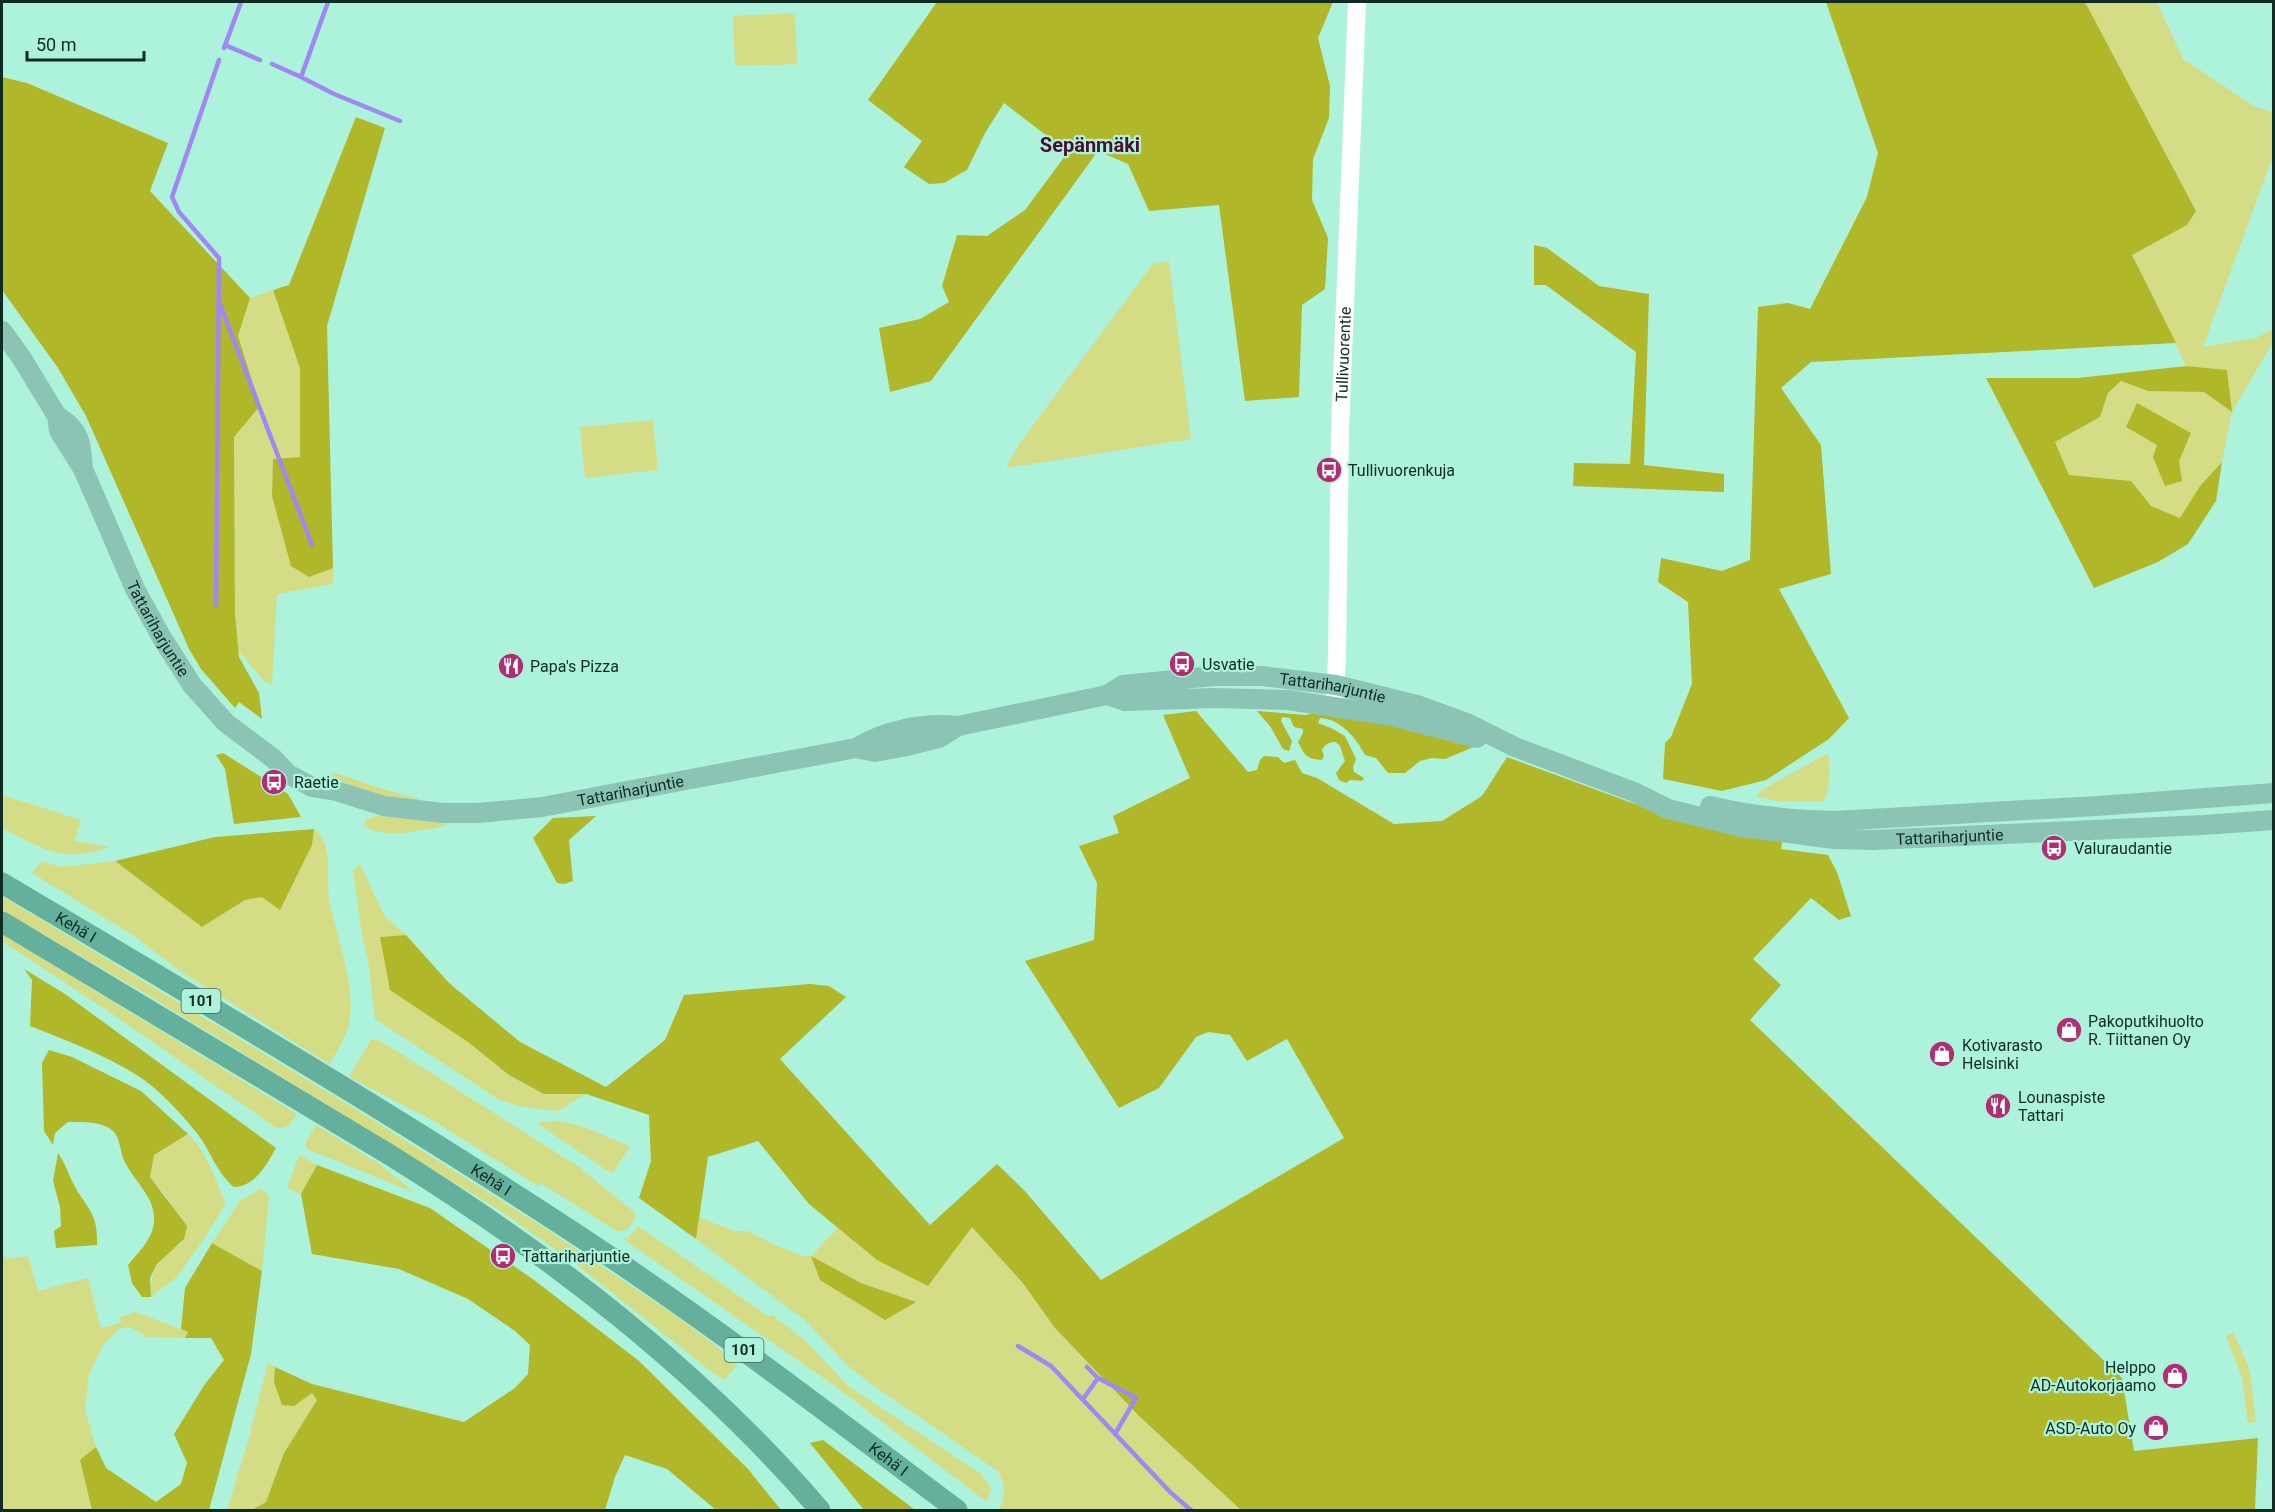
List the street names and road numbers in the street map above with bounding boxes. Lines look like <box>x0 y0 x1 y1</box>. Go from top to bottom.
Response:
street label: Tullivuorentie <box>1332 306 1354 402</box>
street label: Tattariharjuntie <box>123 578 194 680</box>
street label: Tattariharjuntie <box>1278 669 1388 706</box>
street label: Tattariharjuntie <box>576 771 685 810</box>
street label: Tattariharjuntie <box>1895 825 2004 848</box>
street label: Kehä I <box>52 907 100 946</box>
road number: 101 <box>182 989 220 1013</box>
street label: Kehä I <box>468 1159 515 1199</box>
road number: 101 <box>724 1338 764 1362</box>
street label: Kehä I <box>865 1438 912 1480</box>

